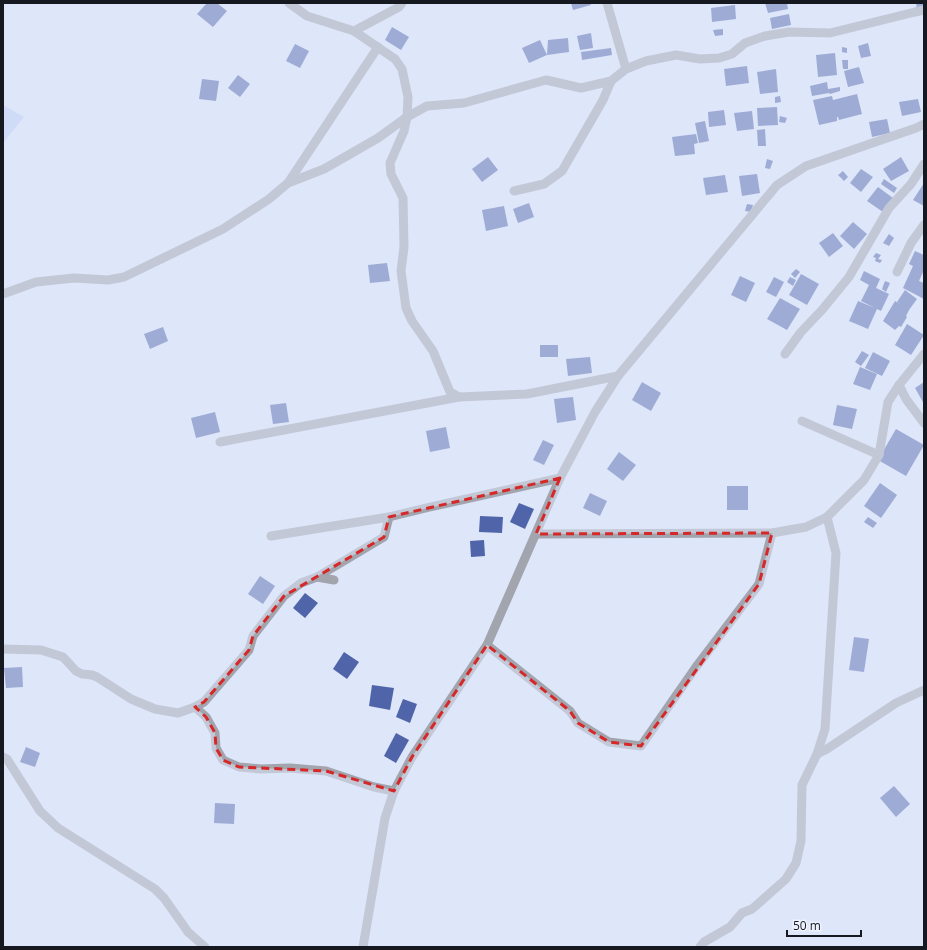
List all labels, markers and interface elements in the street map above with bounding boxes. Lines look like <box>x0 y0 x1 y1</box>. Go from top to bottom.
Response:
scale bar <box>787 912 861 938</box>
text: 50 m <box>793 917 821 934</box>

